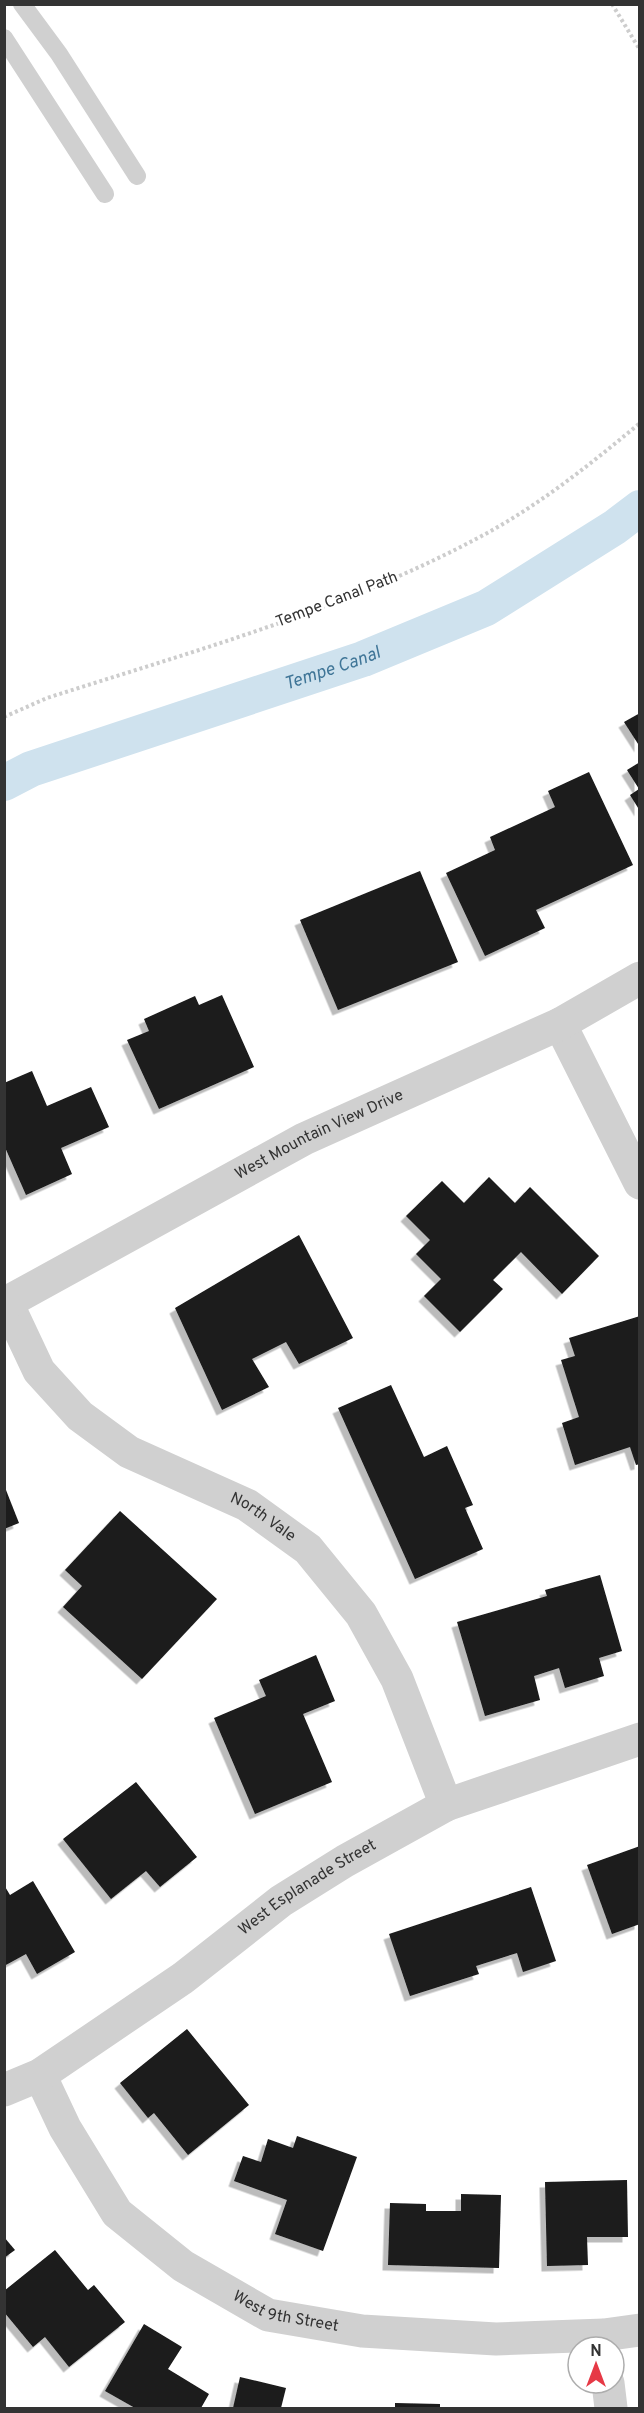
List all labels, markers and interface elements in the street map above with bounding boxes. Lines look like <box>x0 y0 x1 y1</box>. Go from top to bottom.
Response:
street label: Tempe Canal Path <box>273 568 401 632</box>
water label: Tempe Canal <box>281 641 385 696</box>
street label: West Mountain View Drive <box>232 1086 407 1185</box>
street label: North Vale <box>227 1489 299 1547</box>
street label: West Esplanade Street <box>235 1836 380 1940</box>
street label: West 9th Street <box>229 2287 340 2337</box>
north arrow <box>566 2335 626 2395</box>
text: N <box>590 2342 602 2362</box>

